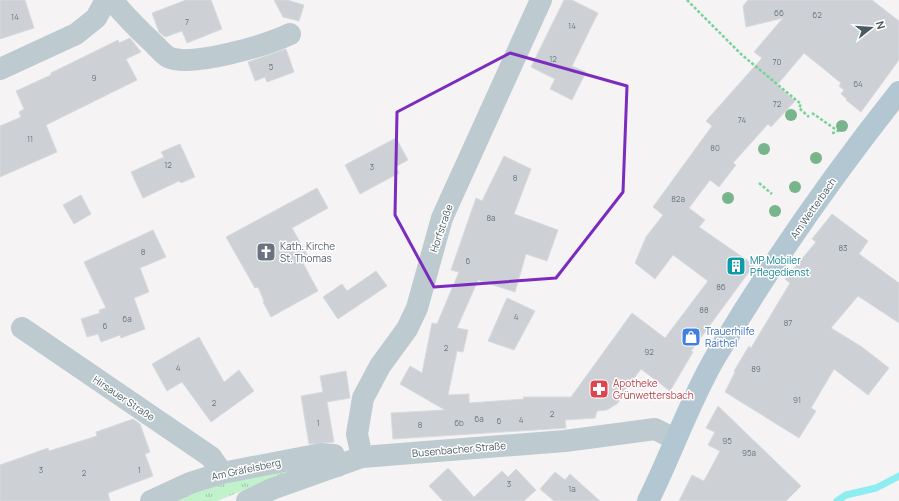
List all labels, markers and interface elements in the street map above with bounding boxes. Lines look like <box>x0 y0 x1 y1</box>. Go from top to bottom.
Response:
house number: 66 <box>774 7 784 18</box>
north arrow <box>851 8 891 48</box>
house number: 62 <box>812 9 822 20</box>
house number: 14 <box>11 11 19 22</box>
house number: 7 <box>185 16 189 27</box>
text: N <box>873 19 889 31</box>
house number: 14 <box>568 20 576 31</box>
house number: 12 <box>549 53 557 64</box>
house number: 70 <box>773 56 782 67</box>
house number: 5 <box>269 61 274 72</box>
house number: 9 <box>92 72 97 83</box>
house number: 64 <box>853 78 863 89</box>
house number: 72 <box>773 98 782 109</box>
house number: 74 <box>738 114 746 125</box>
house number: 11 <box>27 133 33 144</box>
house number: 80 <box>710 142 720 153</box>
house number: 12 <box>164 159 172 170</box>
house number: 3 <box>370 161 374 172</box>
house number: 8 <box>513 172 518 183</box>
street label: Am Wetterbach <box>787 175 839 241</box>
house number: 82a <box>671 193 685 204</box>
street label: Horfstraße <box>426 202 456 254</box>
house number: 8a <box>486 212 496 223</box>
place label: Kath. Kirche St. Thomas <box>280 239 335 265</box>
church icon: Kath. Kirche St. Thomas <box>255 241 277 263</box>
house number: 83 <box>838 242 848 253</box>
house number: 8 <box>141 246 146 257</box>
place label: MP Mobiler Pflegedienst <box>750 253 809 279</box>
house number: 6 <box>466 255 471 266</box>
building icon: MP Mobiler Pflegedienst <box>725 255 747 277</box>
house number: 86 <box>716 281 726 292</box>
house number: 88 <box>699 304 709 315</box>
house number: 4 <box>514 311 519 322</box>
house number: 6a <box>122 313 132 324</box>
house number: 87 <box>784 317 792 328</box>
house number: 6 <box>103 320 108 331</box>
place label: Trauerhilfe Raithel <box>705 324 755 350</box>
shop icon: Trauerhilfe Raithel <box>680 326 702 348</box>
house number: 2 <box>444 342 449 353</box>
house number: 92 <box>644 346 654 357</box>
house number: 4 <box>176 362 181 373</box>
house number: 89 <box>751 363 761 374</box>
street label: Hirsauer Straße <box>90 372 158 424</box>
place label: Apotheke Grünwettersbach <box>613 376 694 402</box>
pharmacy icon: Apotheke Grünwettersbach <box>588 378 610 400</box>
house number: 91 <box>793 394 801 405</box>
house number: 2 <box>212 397 217 408</box>
house number: 2 <box>550 408 555 419</box>
house number: 6a <box>474 413 484 424</box>
house number: 4 <box>519 414 524 425</box>
house number: 6 <box>497 415 502 426</box>
house number: 1 <box>316 417 320 428</box>
house number: 6b <box>454 417 464 428</box>
house number: 8 <box>418 419 423 430</box>
house number: 95 <box>722 435 732 446</box>
street label: Busenbacher Straße <box>411 438 507 460</box>
house number: 95a <box>742 447 756 458</box>
street label: Am Gräfelsberg <box>210 455 282 483</box>
house number: 3 <box>39 464 43 475</box>
house number: 1 <box>137 464 141 475</box>
house number: 2 <box>82 467 87 478</box>
house number: 3 <box>507 478 511 489</box>
house number: 1a <box>568 483 576 494</box>

